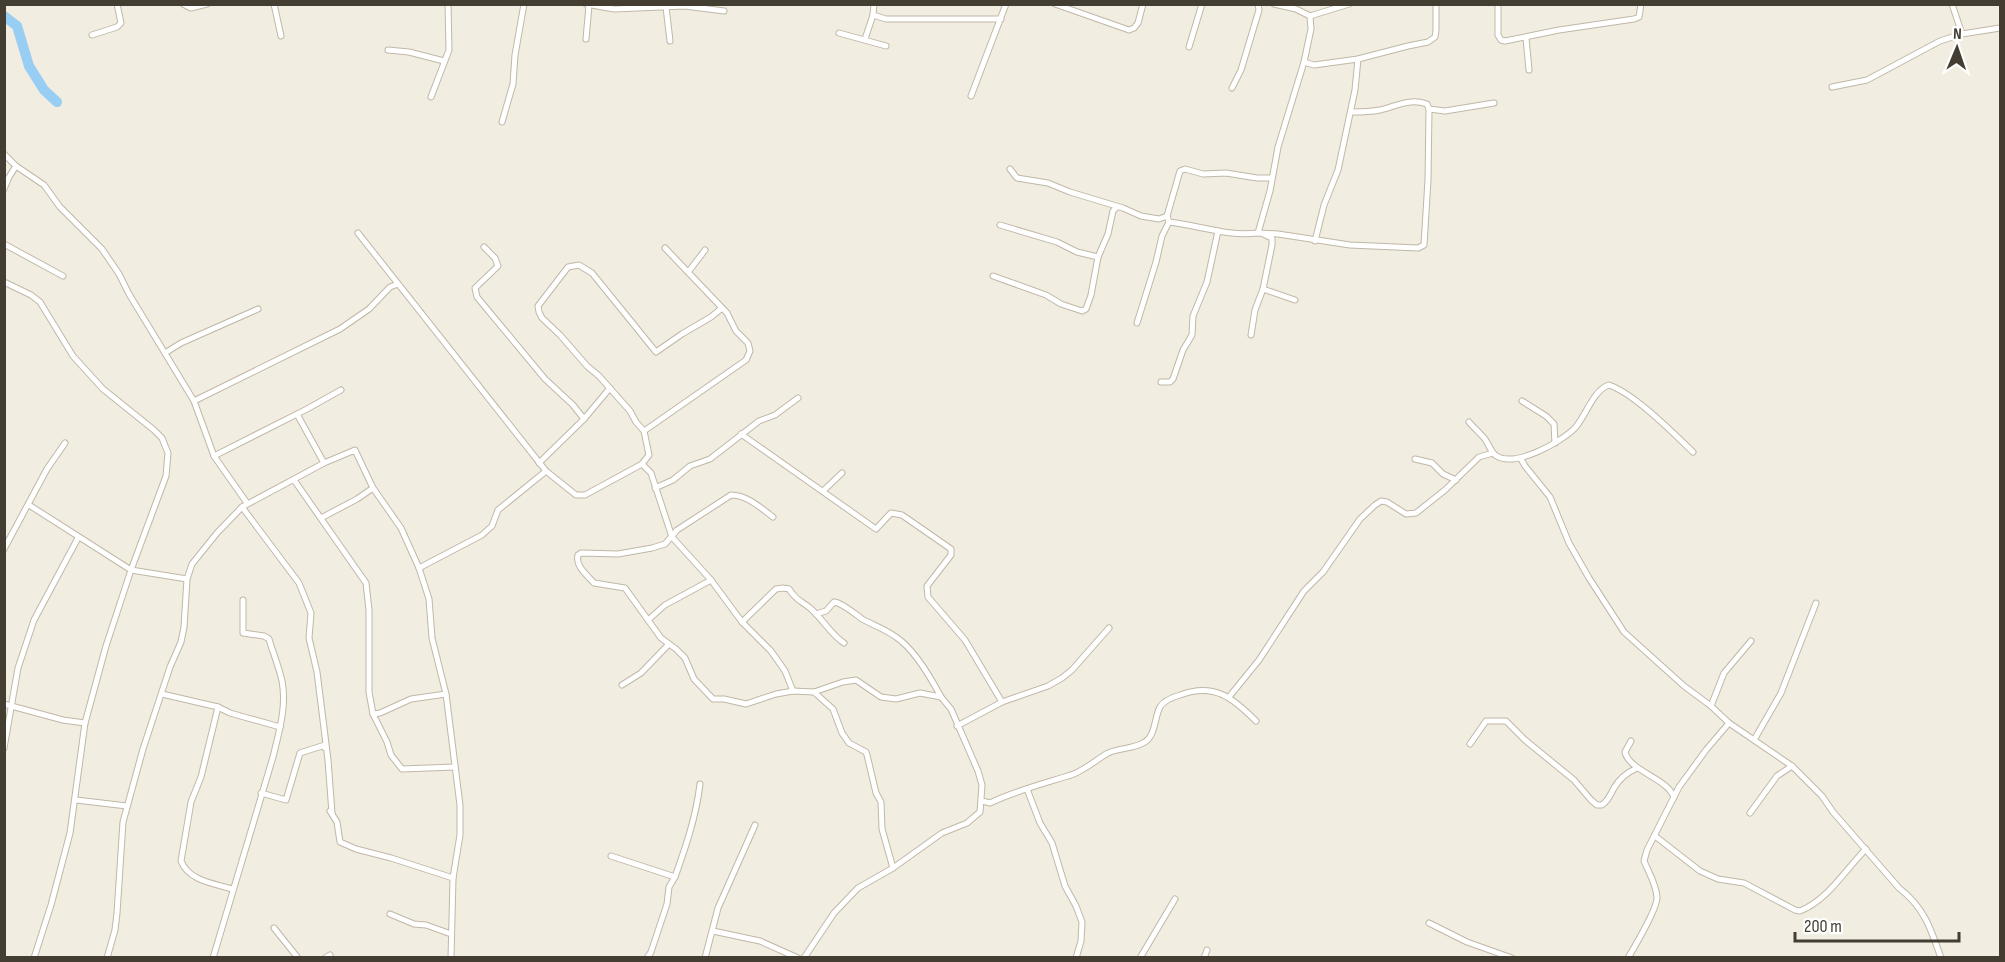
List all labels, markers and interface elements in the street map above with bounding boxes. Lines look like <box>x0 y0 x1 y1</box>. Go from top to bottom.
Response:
north arrow <box>1927 18 1987 78</box>
text: N <box>1953 25 1962 44</box>
scale bar <box>1795 905 1958 943</box>
text: 200 m <box>1804 916 1842 937</box>

